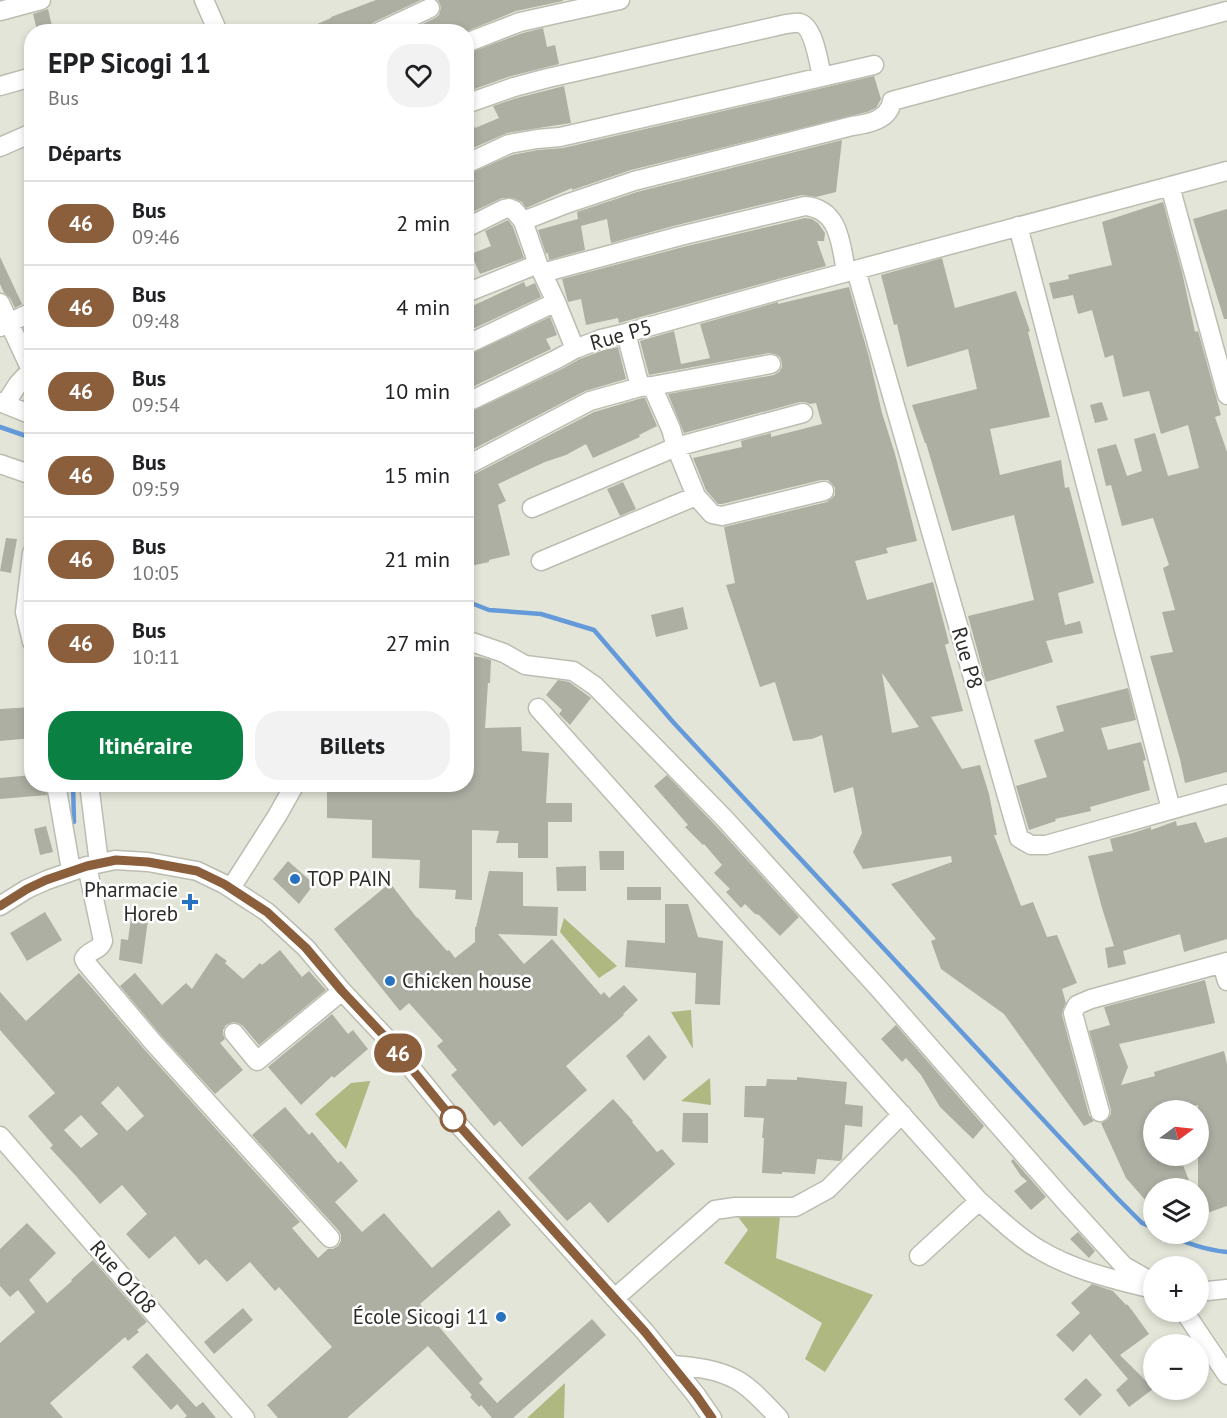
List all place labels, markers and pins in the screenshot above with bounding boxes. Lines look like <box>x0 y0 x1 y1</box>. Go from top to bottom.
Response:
place label: TOP PAIN <box>307 865 391 892</box>
marker: TOP PAIN <box>288 872 302 886</box>
place label: Pharmacie Horeb <box>84 876 178 927</box>
marker: Pharmacie Horeb <box>183 895 197 909</box>
place label: Chicken house <box>402 967 532 994</box>
marker: Chicken house <box>383 974 397 988</box>
unlabelled marker <box>440 1106 466 1132</box>
place label: École Sicogi 11 <box>353 1303 489 1330</box>
marker: École Sicogi 11 <box>494 1310 508 1324</box>

